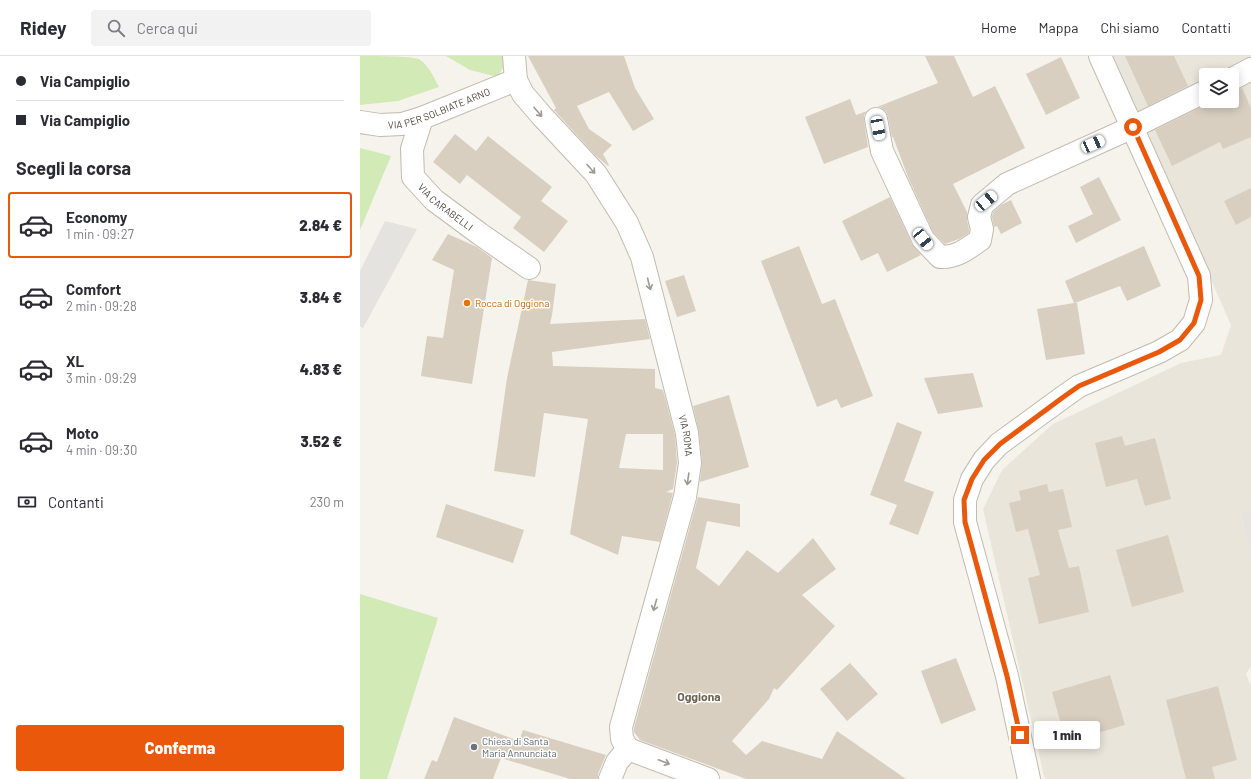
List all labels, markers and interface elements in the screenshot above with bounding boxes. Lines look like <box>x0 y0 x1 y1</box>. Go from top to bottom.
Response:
search box <box>91 10 371 46</box>
text: Ridey <box>20 16 67 39</box>
icon: search <box>105 17 127 39</box>
text: Cerca qui <box>137 19 198 37</box>
text: Home <box>981 19 1017 36</box>
text: Mappa <box>1039 19 1078 36</box>
text: Chi siamo <box>1100 19 1159 36</box>
text: Contatti <box>1181 19 1231 36</box>
map controls <box>1199 68 1239 108</box>
button: layers <box>1199 68 1239 108</box>
text: Via Campiglio <box>40 72 130 90</box>
street label: VIA PER SOLBIATE ARNO <box>388 85 492 131</box>
one-way arrow <box>534 107 543 117</box>
text: Via Campiglio <box>40 111 130 129</box>
car <box>870 115 886 141</box>
route start <box>1124 118 1142 136</box>
car <box>1080 134 1106 154</box>
text: Scegli la corsa <box>16 157 131 179</box>
one-way arrow <box>586 164 596 174</box>
street label: VIA CARABELLI <box>416 181 475 233</box>
car <box>973 189 999 213</box>
icon: car <box>18 207 54 243</box>
text: Economy <box>66 208 127 226</box>
text: 2.84 € <box>299 216 342 234</box>
text: 1 min · 09:27 <box>66 226 134 242</box>
car <box>911 226 935 252</box>
one-way arrow <box>646 277 653 290</box>
icon: car <box>18 279 54 315</box>
text: Comfort <box>66 280 121 298</box>
text: 3.84 € <box>300 288 342 306</box>
place label: Rocca di Oggiona <box>475 297 549 309</box>
text: 2 min · 09:28 <box>66 298 137 314</box>
marker: Rocca di Oggiona <box>462 298 472 308</box>
icon: car <box>18 351 54 387</box>
text: XL <box>66 352 84 370</box>
text: 4.83 € <box>300 360 342 378</box>
text: 3 min · 09:29 <box>66 370 137 386</box>
street label: VIA ROMA <box>676 413 695 457</box>
icon: car <box>18 423 54 459</box>
text: Moto <box>66 424 99 442</box>
text: 3.52 € <box>301 432 342 450</box>
text: 4 min · 09:30 <box>66 442 137 458</box>
one-way arrow <box>684 472 692 485</box>
icon: cash <box>16 491 38 513</box>
text: Contanti <box>48 493 104 511</box>
text: 230 m <box>310 494 344 510</box>
one-way arrow <box>651 598 658 611</box>
district label: Oggiona <box>677 689 721 703</box>
callout: 1 min <box>1034 721 1100 749</box>
button: Conferma <box>16 725 344 771</box>
route end <box>1011 726 1029 744</box>
text: 1 min <box>1053 727 1081 743</box>
place label: Chiesa di Santa Maria Annunciata <box>482 735 557 759</box>
marker: Chiesa di Santa Maria Annunciata <box>469 742 479 752</box>
one-way arrow <box>658 759 670 767</box>

